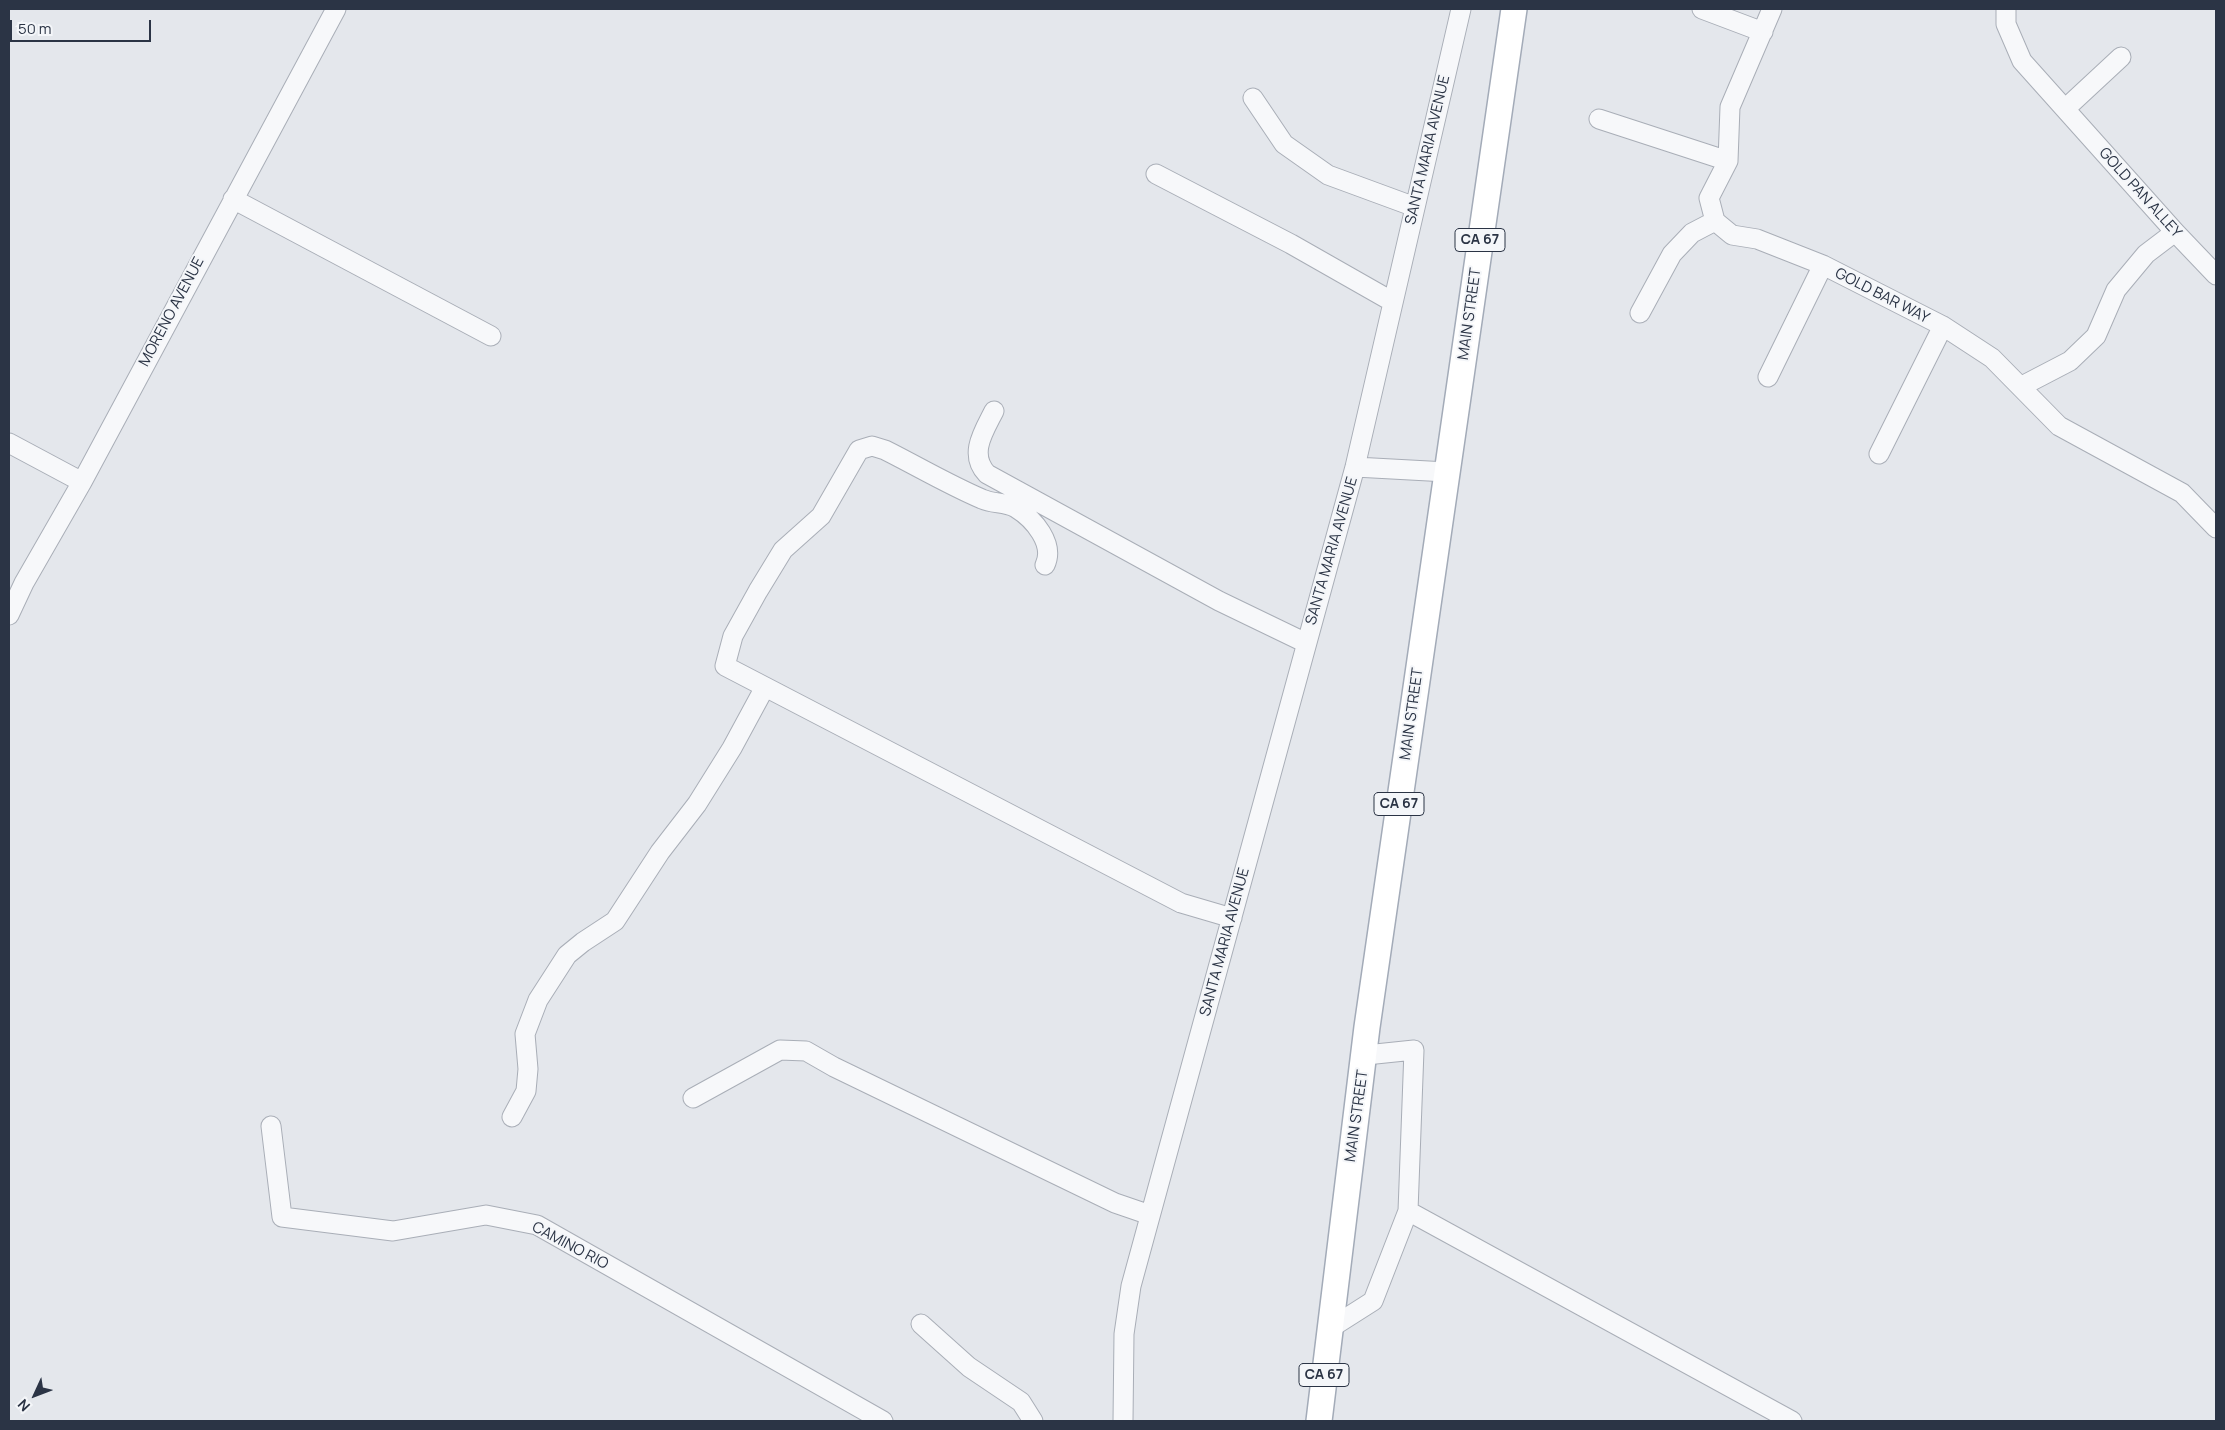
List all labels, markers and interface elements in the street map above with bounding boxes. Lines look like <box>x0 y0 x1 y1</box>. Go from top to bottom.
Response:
scale bar <box>12 10 154 42</box>
text: 50 m <box>18 18 52 39</box>
street label: SANTA MARIA AVENUE <box>1402 73 1454 227</box>
street label: GOLD PAN ALLEY <box>2095 144 2185 242</box>
road number: CA 67 <box>1455 228 1505 252</box>
street label: MORENO AVENUE <box>136 254 208 370</box>
street label: GOLD BAR WAY <box>1832 265 1932 327</box>
street label: MAIN STREET <box>1455 267 1485 361</box>
street label: SANTA MARIA AVENUE <box>1302 475 1362 627</box>
street label: MAIN STREET <box>1397 667 1427 761</box>
road number: CA 67 <box>1374 792 1424 816</box>
street label: SANTA MARIA AVENUE <box>1196 866 1254 1018</box>
street label: MAIN STREET <box>1342 1069 1372 1163</box>
street label: CAMINO RIO <box>529 1218 611 1274</box>
road number: CA 67 <box>1299 1364 1349 1386</box>
north arrow <box>10 1370 60 1420</box>
text: N <box>13 1395 34 1416</box>

